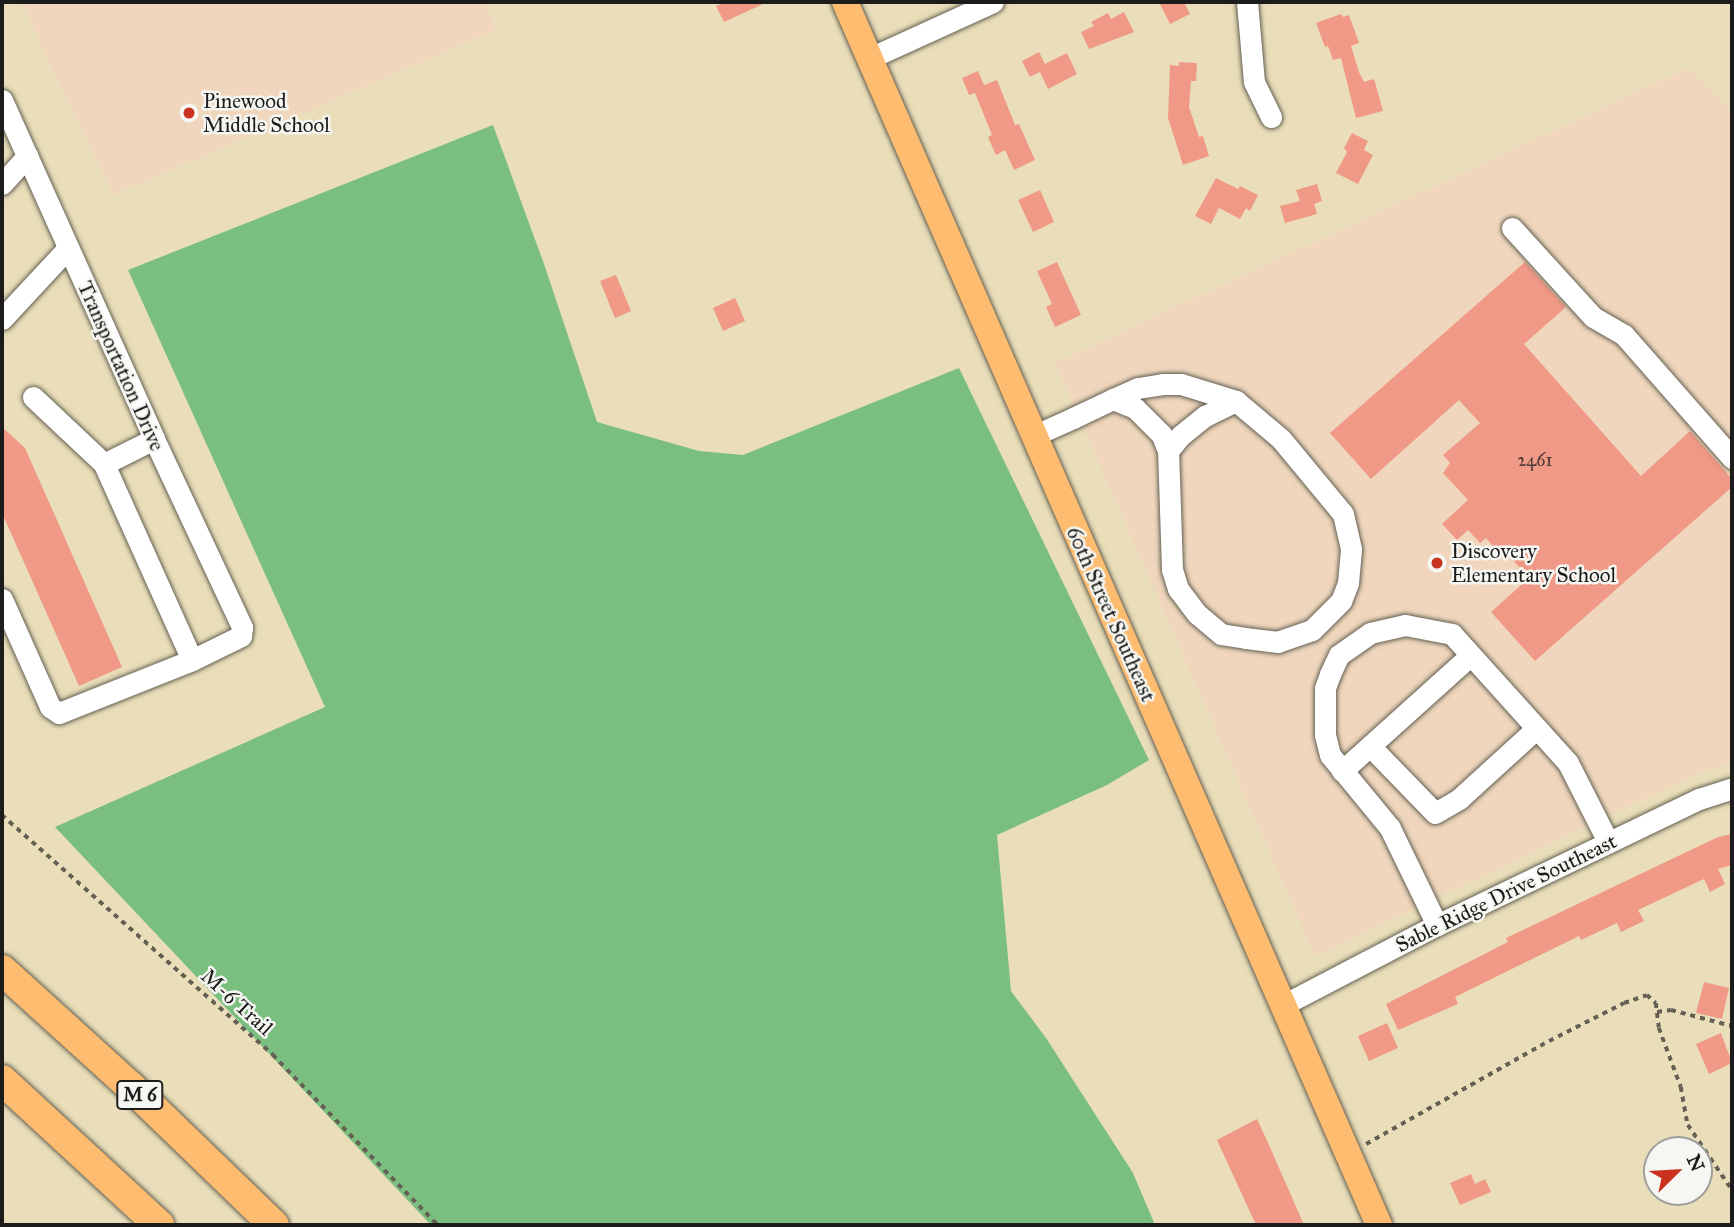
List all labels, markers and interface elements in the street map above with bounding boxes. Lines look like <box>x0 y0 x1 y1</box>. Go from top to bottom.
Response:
place label: Pinewood Middle School <box>203 88 330 138</box>
marker: Pinewood Middle School <box>181 105 197 121</box>
street label: Transportation Drive <box>72 277 170 455</box>
house number: 2461 <box>1517 449 1553 471</box>
street label: 60th Street Southeast <box>1061 523 1161 705</box>
place label: Discovery Elementary School <box>1451 538 1616 588</box>
marker: Discovery Elementary School <box>1429 555 1445 571</box>
street label: Sable Ridge Drive Southeast <box>1391 828 1621 958</box>
street label: M-6 Trail <box>196 963 278 1041</box>
road number: M 6 <box>116 1079 164 1110</box>
north arrow <box>1643 1136 1713 1206</box>
text: N <box>1682 1151 1710 1175</box>

